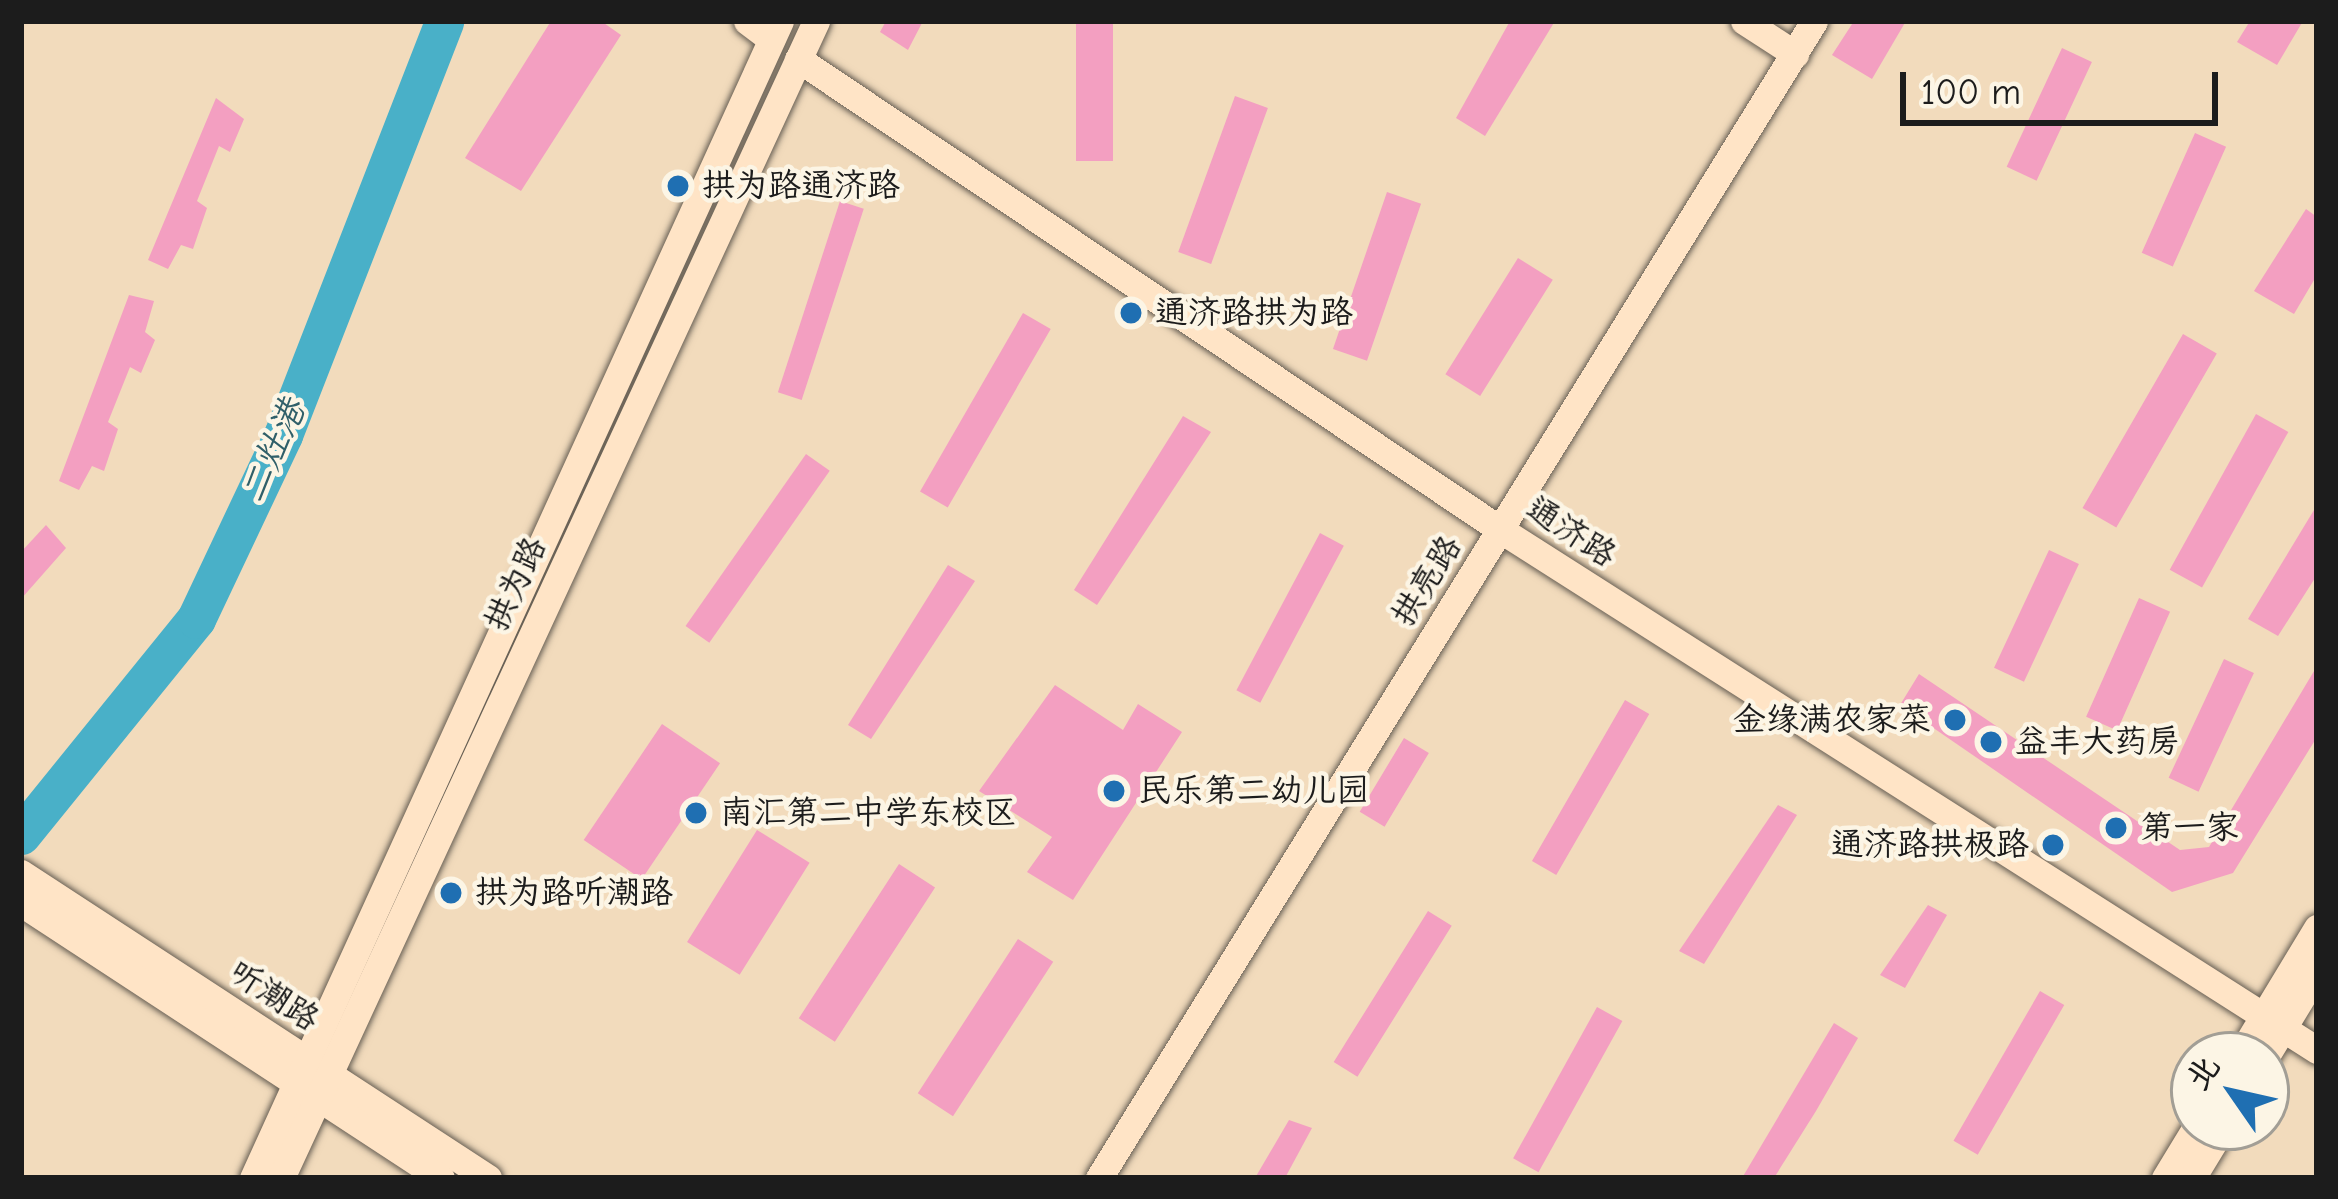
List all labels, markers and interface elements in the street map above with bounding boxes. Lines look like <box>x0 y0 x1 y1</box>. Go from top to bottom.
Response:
scale bar <box>1906 48 2224 122</box>
text: 100 m <box>1921 72 2021 113</box>
place label: 拱为路通济路 <box>702 166 900 206</box>
marker: 拱为路通济路 <box>665 173 691 199</box>
place label: 通济路拱为路 <box>1155 293 1353 333</box>
marker: 通济路拱为路 <box>1118 300 1144 326</box>
water label: 二灶港 <box>231 393 315 509</box>
street label: 通济路 <box>1519 488 1623 576</box>
street label: 拱亮路 <box>1384 529 1470 633</box>
street label: 拱为路 <box>477 531 555 637</box>
place label: 金缘满农家菜 <box>1733 700 1931 740</box>
marker: 金缘满农家菜 <box>1942 707 1968 733</box>
place label: 益丰大药房 <box>2015 722 2180 762</box>
marker: 益丰大药房 <box>1978 729 2004 755</box>
place label: 民乐第二幼儿园 <box>1138 771 1369 811</box>
marker: 民乐第二幼儿园 <box>1101 778 1127 804</box>
place label: 南汇第二中学东校区 <box>720 793 1017 833</box>
marker: 南汇第二中学东校区 <box>683 800 709 826</box>
place label: 第一家 <box>2140 808 2239 848</box>
marker: 第一家 <box>2103 815 2129 841</box>
place label: 通济路拱极路 <box>1831 825 2029 865</box>
marker: 通济路拱极路 <box>2040 832 2066 858</box>
place label: 拱为路听潮路 <box>475 873 673 913</box>
marker: 拱为路听潮路 <box>438 880 464 906</box>
street label: 听潮路 <box>222 952 326 1040</box>
north arrow <box>2170 1031 2290 1151</box>
text: 北 <box>2178 1048 2228 1097</box>

